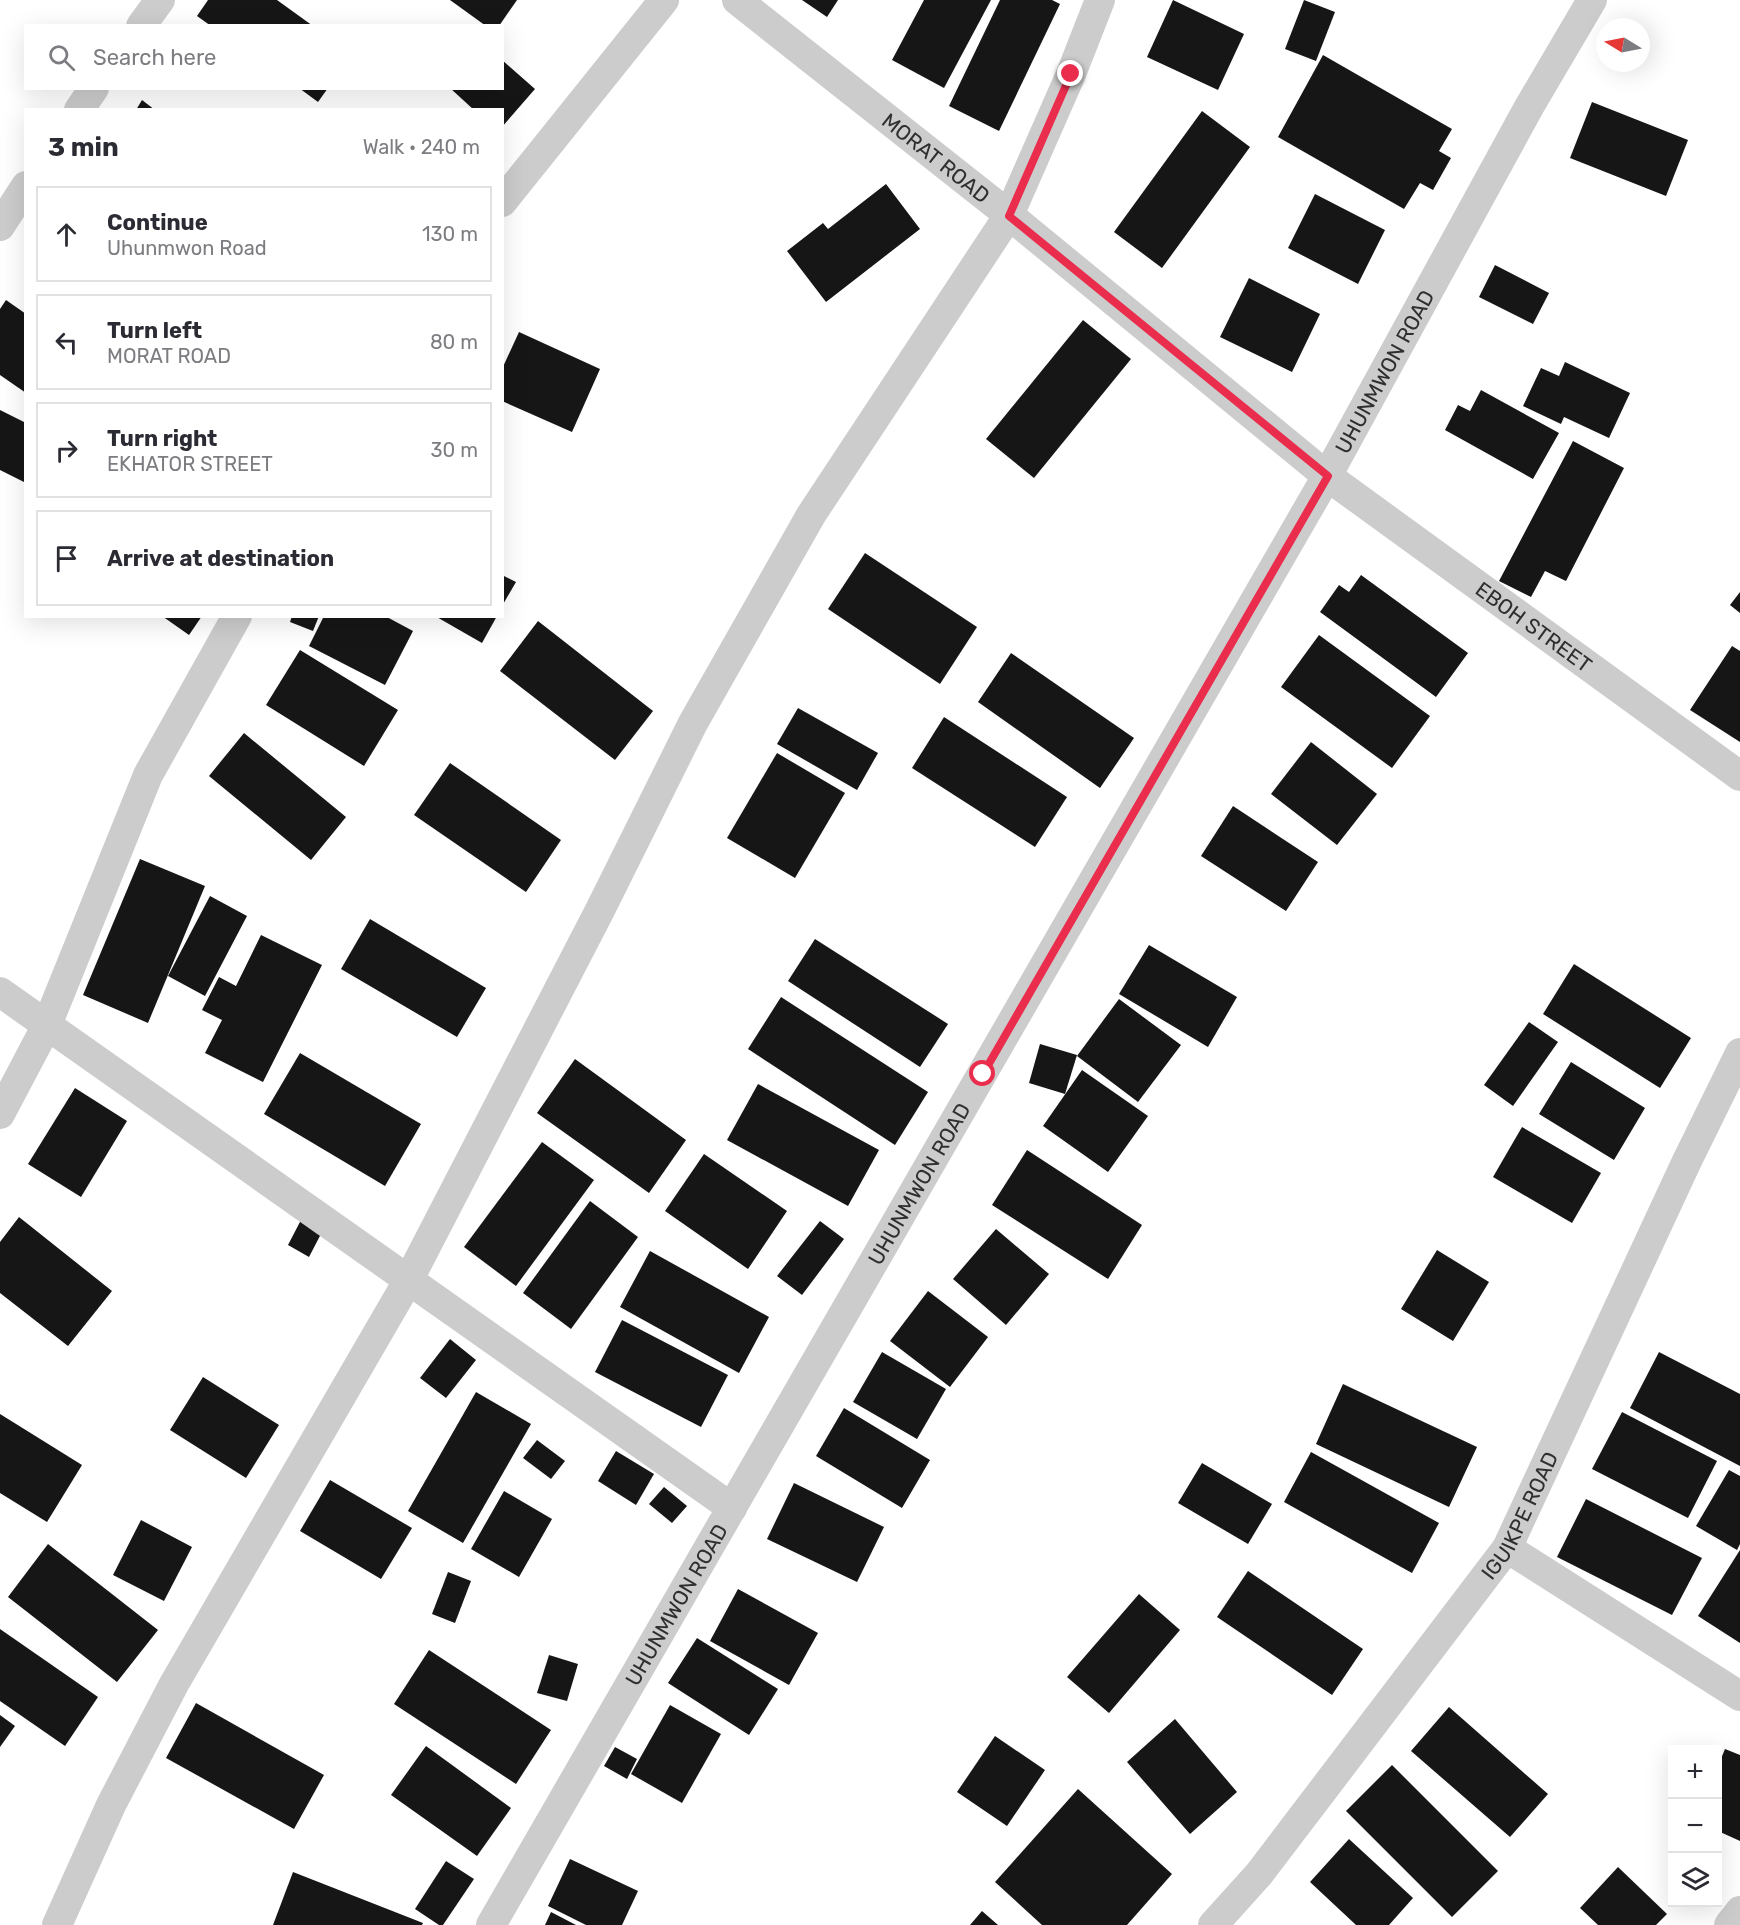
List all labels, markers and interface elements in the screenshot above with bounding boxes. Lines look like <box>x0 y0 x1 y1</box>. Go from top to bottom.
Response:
north arrow <box>1596 18 1650 72</box>
search box <box>24 24 504 90</box>
icon: search <box>45 41 78 74</box>
text: Search here <box>93 44 216 71</box>
route end <box>1057 60 1083 86</box>
street label: MORAT ROAD <box>877 107 995 208</box>
text: 3 min <box>48 132 119 163</box>
text: Walk · 240 m <box>363 135 480 159</box>
text: Continue <box>107 209 208 236</box>
icon: ahead <box>50 218 83 251</box>
text: 130 m <box>422 222 478 246</box>
text: Uhunmwon Road <box>107 236 267 260</box>
street label: UHUNMWON ROAD <box>1329 285 1439 458</box>
text: Turn left <box>107 317 202 344</box>
icon: left <box>50 326 83 359</box>
text: 80 m <box>430 330 478 354</box>
text: MORAT ROAD <box>107 344 231 368</box>
text: Turn right <box>107 425 217 452</box>
icon: right <box>50 434 83 467</box>
text: 30 m <box>431 438 478 462</box>
text: EKHATOR STREET <box>107 452 273 476</box>
icon: arrive <box>50 542 83 575</box>
text: Arrive at destination <box>107 545 334 572</box>
street label: EBOH STREET <box>1471 576 1597 677</box>
route start <box>969 1060 995 1086</box>
street label: UHUNMWON ROAD <box>862 1098 975 1269</box>
street label: IGUIKPE ROAD <box>1475 1447 1563 1584</box>
street label: UHUNMWON ROAD <box>619 1519 732 1690</box>
map controls <box>1668 1745 1722 1907</box>
button: + <box>1668 1745 1722 1799</box>
button: − <box>1668 1799 1722 1853</box>
button: layers <box>1668 1853 1722 1907</box>

